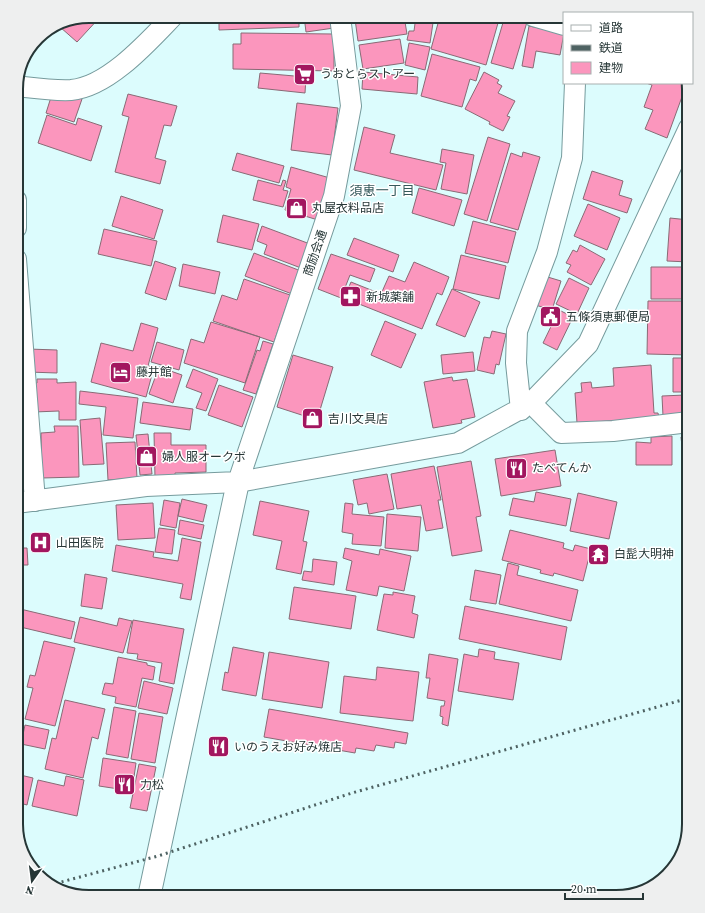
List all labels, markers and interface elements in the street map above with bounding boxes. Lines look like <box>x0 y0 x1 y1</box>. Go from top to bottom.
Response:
legend <box>563 12 693 84</box>
text: 道路 <box>599 20 623 36</box>
text: 鉄道 <box>599 40 623 56</box>
text: 建物 <box>599 60 623 76</box>
supermarket icon: うおとらストアー <box>292 61 318 87</box>
place label: うおとらストアー <box>320 66 415 82</box>
district label: 須恵一丁目 <box>349 182 415 199</box>
shop icon: 丸屋衣料品店 <box>284 195 310 221</box>
place label: 丸屋衣料品店 <box>312 200 384 216</box>
street label: 商励会通 <box>300 228 330 278</box>
pharmacy icon: 新城薬舗 <box>338 284 364 310</box>
place label: 新城薬舗 <box>366 289 414 305</box>
public building icon: 五條須恵郵便局 <box>538 304 564 330</box>
place label: 五條須恵郵便局 <box>566 309 650 325</box>
hotel icon: 藤井館 <box>107 359 133 385</box>
place label: 藤井館 <box>136 364 172 380</box>
shop icon: 吉川文具店 <box>300 406 326 432</box>
place label: 吉川文具店 <box>328 411 388 427</box>
shop icon: 婦人服オークボ <box>134 444 160 470</box>
place label: 婦人服オークボ <box>162 449 246 465</box>
restaurant icon: たべてんか <box>504 455 530 481</box>
place label: たべてんか <box>532 460 592 476</box>
hospital icon: 山田医院 <box>28 530 54 556</box>
place label: 山田医院 <box>56 535 104 551</box>
temple icon: 白髭大明神 <box>586 541 612 567</box>
place label: 白髭大明神 <box>614 546 674 562</box>
restaurant icon: いのうえお好み焼店 <box>206 734 232 760</box>
place label: いのうえお好み焼店 <box>234 739 342 755</box>
restaurant icon: 力松 <box>111 772 137 798</box>
place label: 力松 <box>140 777 164 793</box>
north arrow <box>12 861 52 901</box>
scale bar <box>565 875 643 901</box>
text: 20 m <box>571 881 597 897</box>
text: N <box>24 882 35 898</box>

